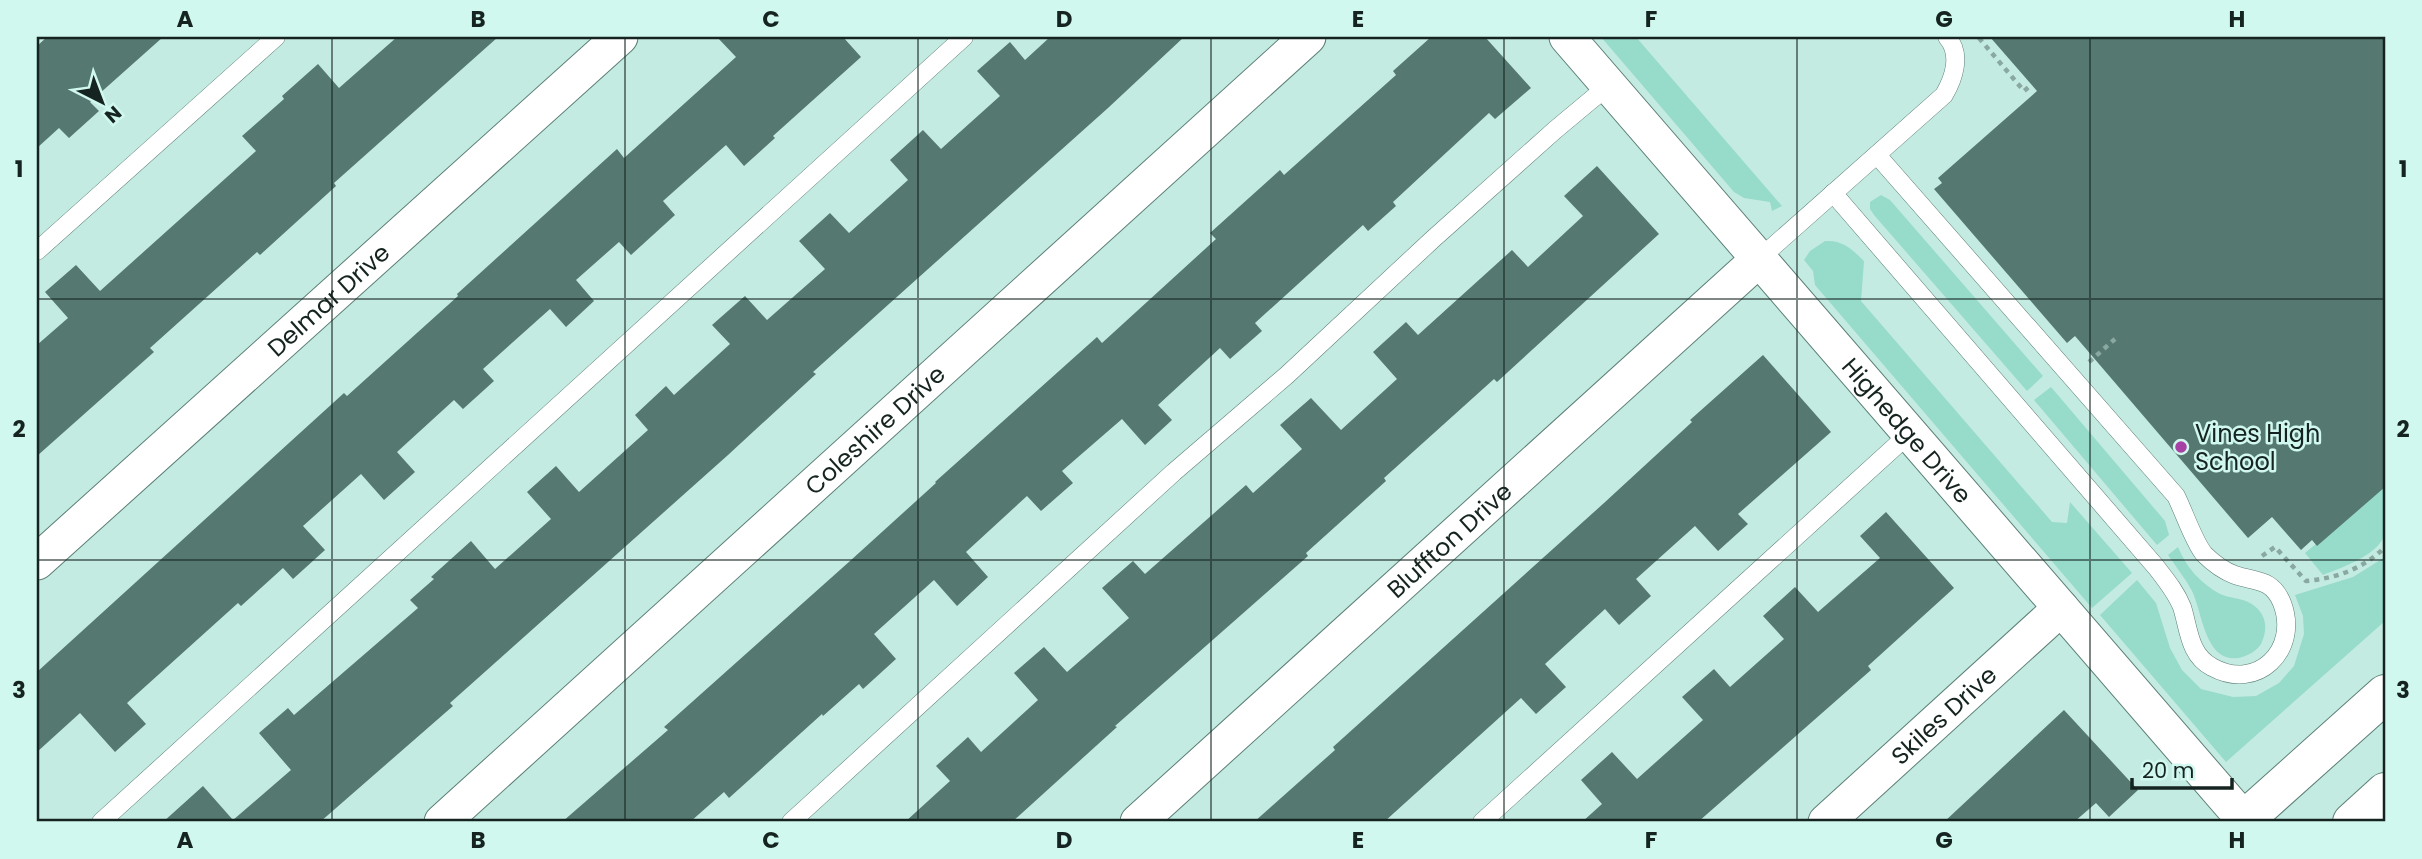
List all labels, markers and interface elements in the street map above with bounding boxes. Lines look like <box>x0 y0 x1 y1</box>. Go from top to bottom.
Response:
text: A <box>177 3 194 35</box>
text: B <box>470 3 486 35</box>
text: C <box>762 3 780 35</box>
text: D <box>1056 3 1072 35</box>
text: E <box>1352 3 1364 35</box>
text: F <box>1645 3 1657 35</box>
text: G <box>1935 3 1953 35</box>
text: H <box>2229 3 2245 35</box>
north arrow <box>66 66 136 136</box>
text: N <box>99 99 127 129</box>
text: 1 <box>15 153 23 185</box>
text: 1 <box>2399 153 2407 185</box>
street label: Delmar Drive <box>260 236 397 364</box>
street label: Highedge Drive <box>1835 350 1980 510</box>
street label: Coleshire Drive <box>797 357 952 502</box>
text: 2 <box>12 413 26 445</box>
text: 2 <box>2396 413 2410 445</box>
place label: Vines High School <box>2195 417 2320 478</box>
marker: Vines High School <box>2173 439 2189 455</box>
street label: Bluffton Drive <box>1380 475 1519 605</box>
street label: Skiles Drive <box>1884 658 2004 772</box>
text: 3 <box>12 674 26 706</box>
text: 3 <box>2396 674 2410 706</box>
scale bar <box>2132 747 2231 791</box>
text: 20 m <box>2142 756 2195 785</box>
text: A <box>177 824 194 856</box>
text: B <box>470 824 486 856</box>
text: C <box>762 824 780 856</box>
text: D <box>1056 824 1072 856</box>
text: E <box>1352 824 1364 856</box>
text: F <box>1645 824 1657 856</box>
text: G <box>1935 824 1953 856</box>
text: H <box>2229 824 2245 856</box>

